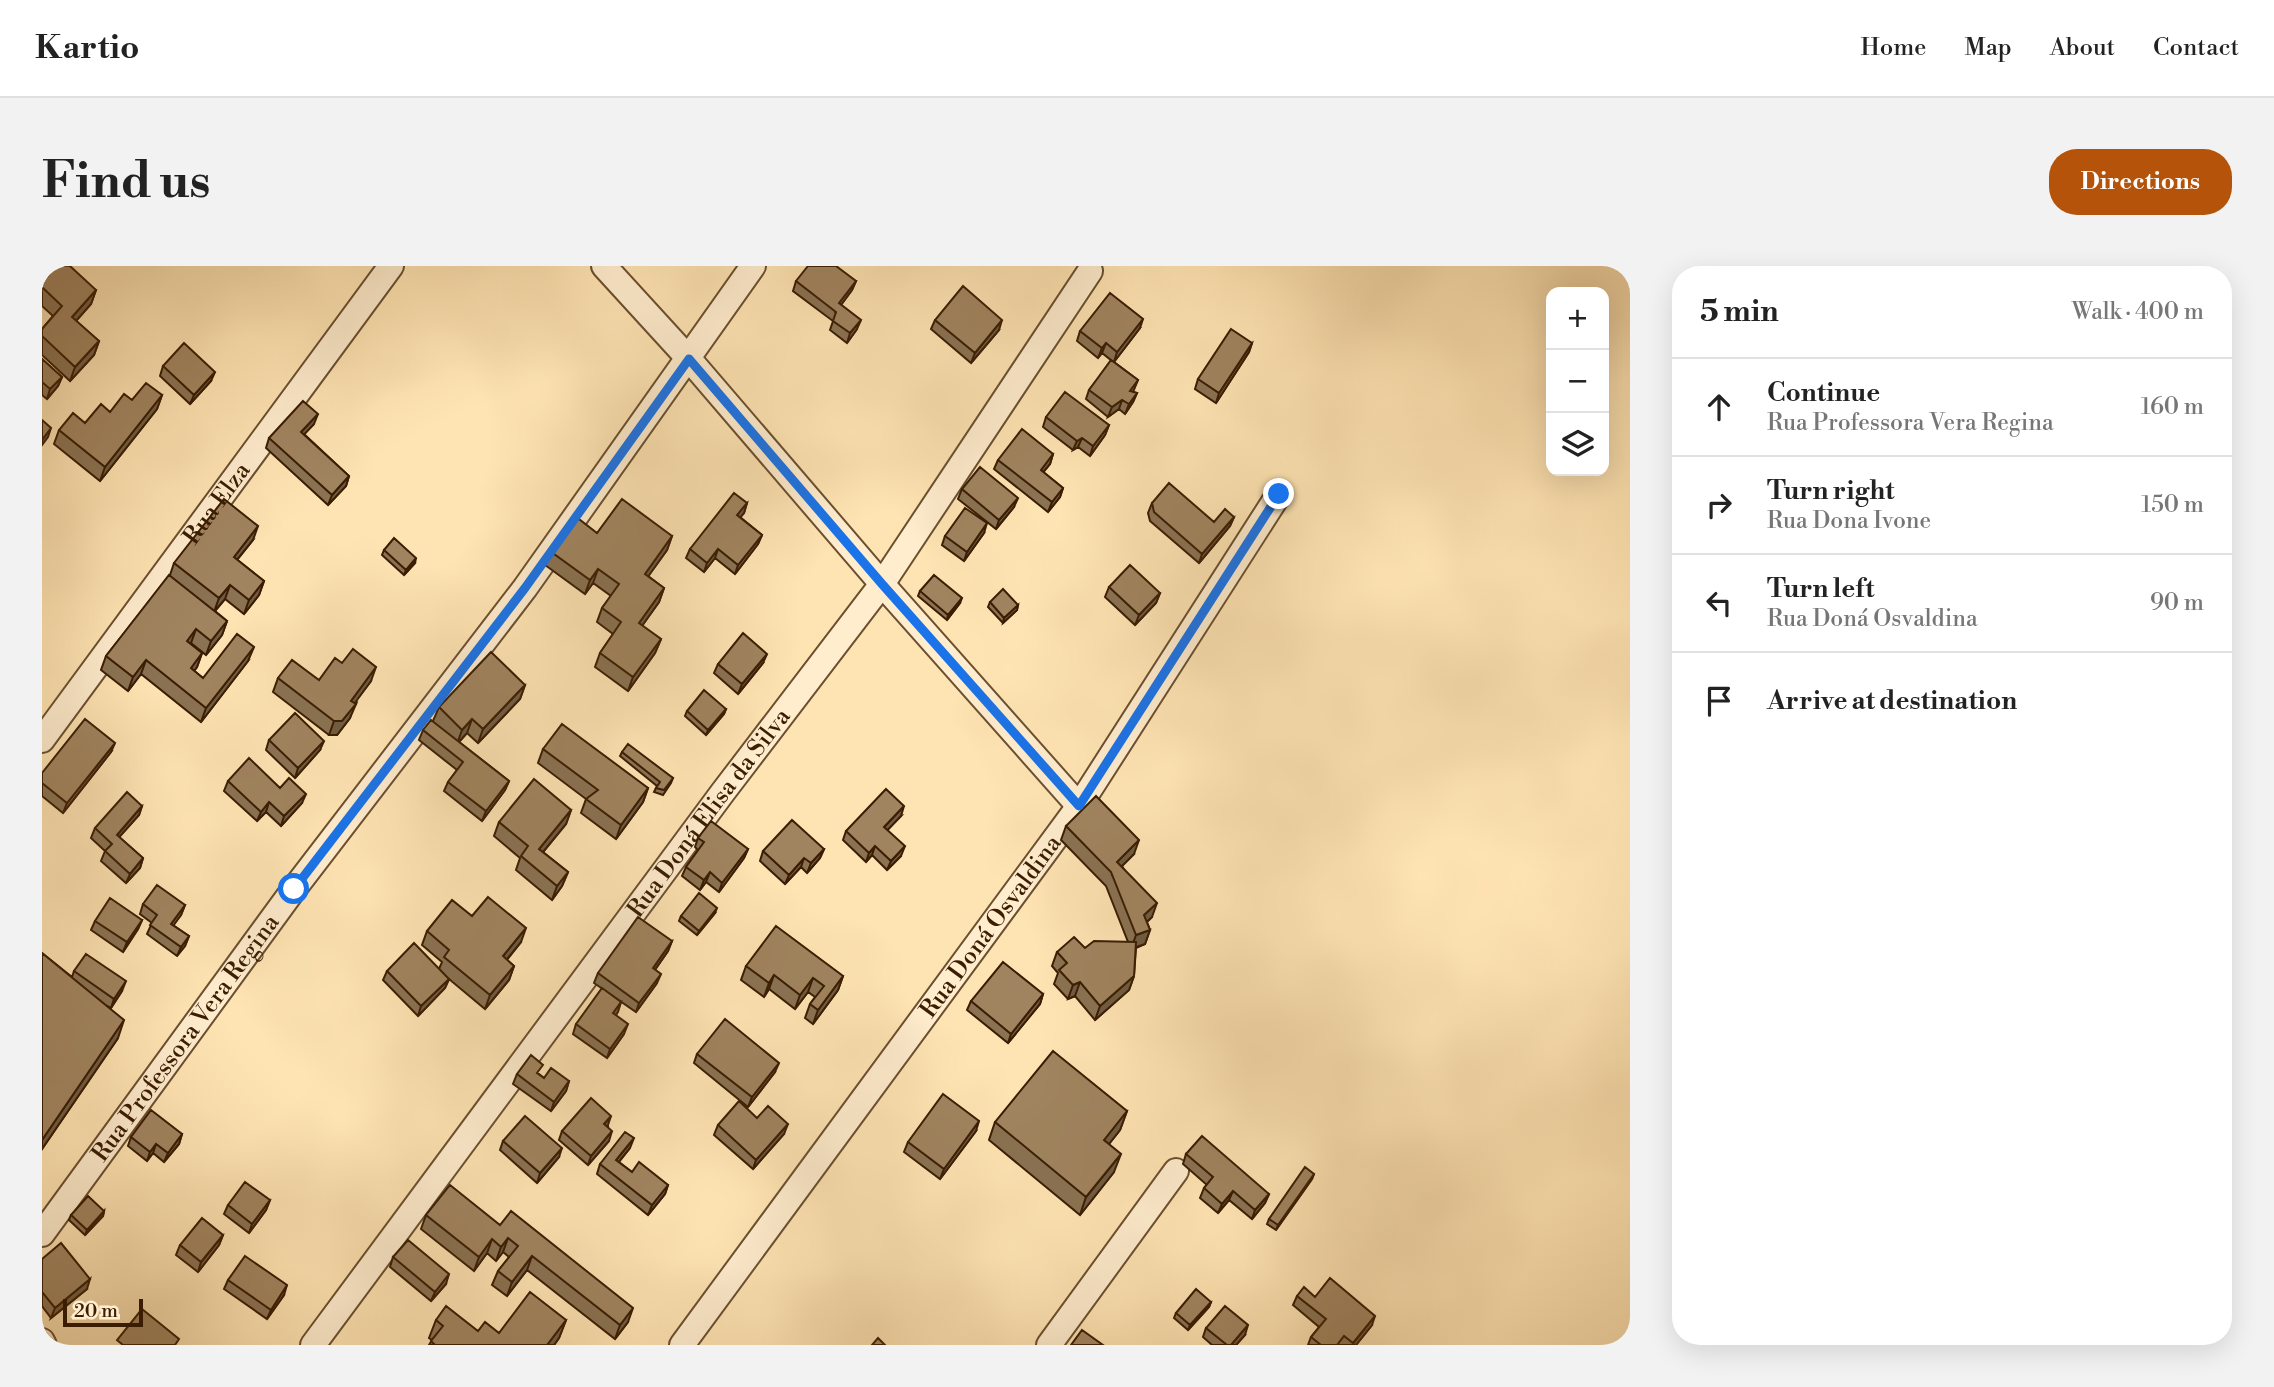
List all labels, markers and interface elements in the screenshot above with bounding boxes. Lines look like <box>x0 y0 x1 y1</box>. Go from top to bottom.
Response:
text: Kartio <box>35 28 139 69</box>
text: Home <box>1861 33 1926 63</box>
text: Map <box>1964 33 2012 63</box>
text: About <box>2050 33 2115 63</box>
text: Contact <box>2153 33 2239 63</box>
button: Directions <box>2049 149 2232 215</box>
text: Find us <box>42 152 211 213</box>
map controls <box>1546 287 1609 476</box>
button: + <box>1546 287 1609 350</box>
text: 5 min <box>1700 293 1779 331</box>
text: Walk · 400 m <box>2072 298 2204 326</box>
button: − <box>1546 350 1609 413</box>
text: Continue <box>1767 377 1880 409</box>
icon: ahead <box>1700 388 1738 426</box>
text: 160 m <box>2141 393 2204 421</box>
text: Rua Professora Vera Regina <box>1767 409 2054 437</box>
button: layers <box>1546 413 1609 476</box>
street label: Rua Elza <box>177 456 258 551</box>
text: Turn right <box>1767 475 1895 507</box>
route end <box>1263 478 1294 509</box>
icon: right <box>1700 486 1738 524</box>
text: 150 m <box>2141 491 2204 519</box>
text: Rua Dona Ivone <box>1767 507 1931 535</box>
text: Turn left <box>1767 573 1875 605</box>
icon: left <box>1700 584 1738 622</box>
text: 90 m <box>2150 589 2204 617</box>
text: Rua Doná Osvaldina <box>1767 605 1978 633</box>
icon: arrive <box>1700 682 1738 720</box>
text: Arrive at destination <box>1767 685 2017 717</box>
street label: Rua Doná Elisa da Silva <box>621 702 798 924</box>
street label: Rua Doná Osvaldina <box>914 829 1069 1024</box>
route start <box>278 873 309 904</box>
street label: Rua Professora Vera Regina <box>86 908 287 1168</box>
scale bar <box>63 1296 144 1328</box>
text: 20 m <box>74 1299 118 1323</box>

